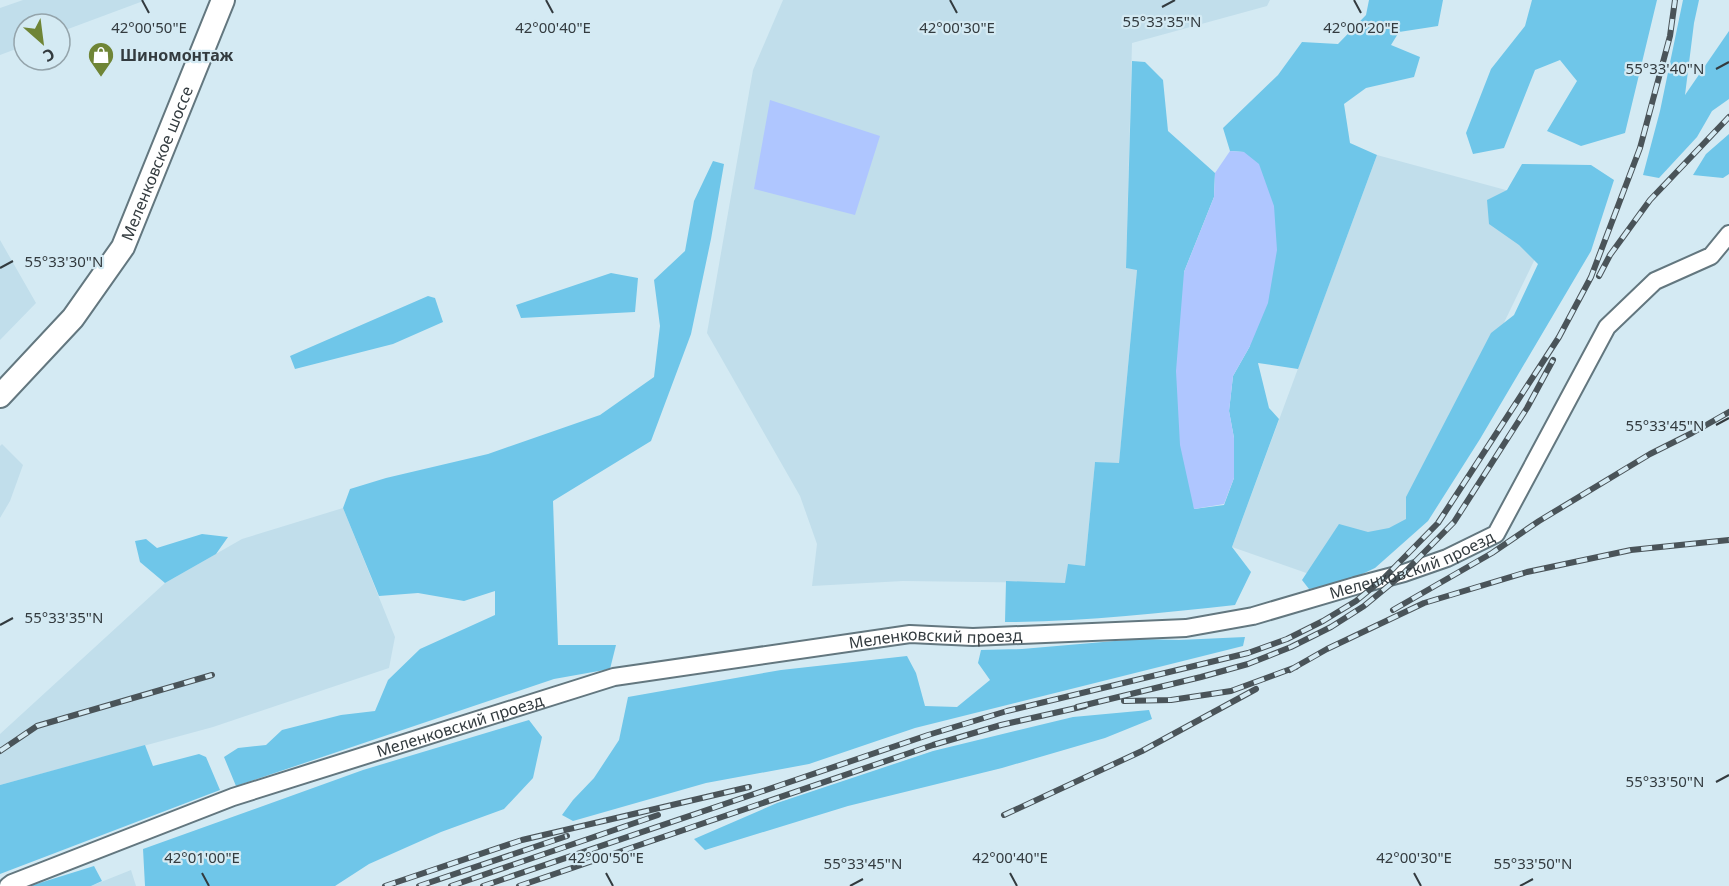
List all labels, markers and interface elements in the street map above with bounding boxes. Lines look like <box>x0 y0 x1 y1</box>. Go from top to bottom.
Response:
text: 55°33'35"N <box>1123 11 1201 31</box>
north arrow <box>12 12 72 72</box>
text: 42°00'50"E <box>111 17 187 37</box>
text: 42°00'40"E <box>515 17 591 37</box>
text: 42°00'30"E <box>919 17 995 37</box>
text: 42°00'20"E <box>1323 17 1399 37</box>
shop icon: Шиномонтаж <box>86 40 116 78</box>
text: С <box>39 43 59 67</box>
place label: Шиномонтаж <box>120 44 233 66</box>
text: 55°33'40"N <box>1626 58 1704 78</box>
street label: Меленковское шоссе <box>116 83 198 244</box>
text: 55°33'30"N <box>25 251 103 271</box>
text: 55°33'45"N <box>1626 415 1704 435</box>
street label: Меленковский проезд <box>1327 525 1498 604</box>
text: 55°33'35"N <box>25 607 103 627</box>
street label: Меленковский проезд <box>847 623 1023 654</box>
street label: Меленковский проезд <box>374 689 546 762</box>
text: 55°33'50"N <box>1626 771 1704 791</box>
text: 42°01'00"E <box>164 847 240 867</box>
text: 42°00'50"E <box>568 847 644 867</box>
text: 42°00'40"E <box>972 847 1048 867</box>
text: 42°00'30"E <box>1376 847 1452 867</box>
text: 55°33'45"N <box>824 853 902 873</box>
text: 55°33'50"N <box>1494 853 1572 873</box>

